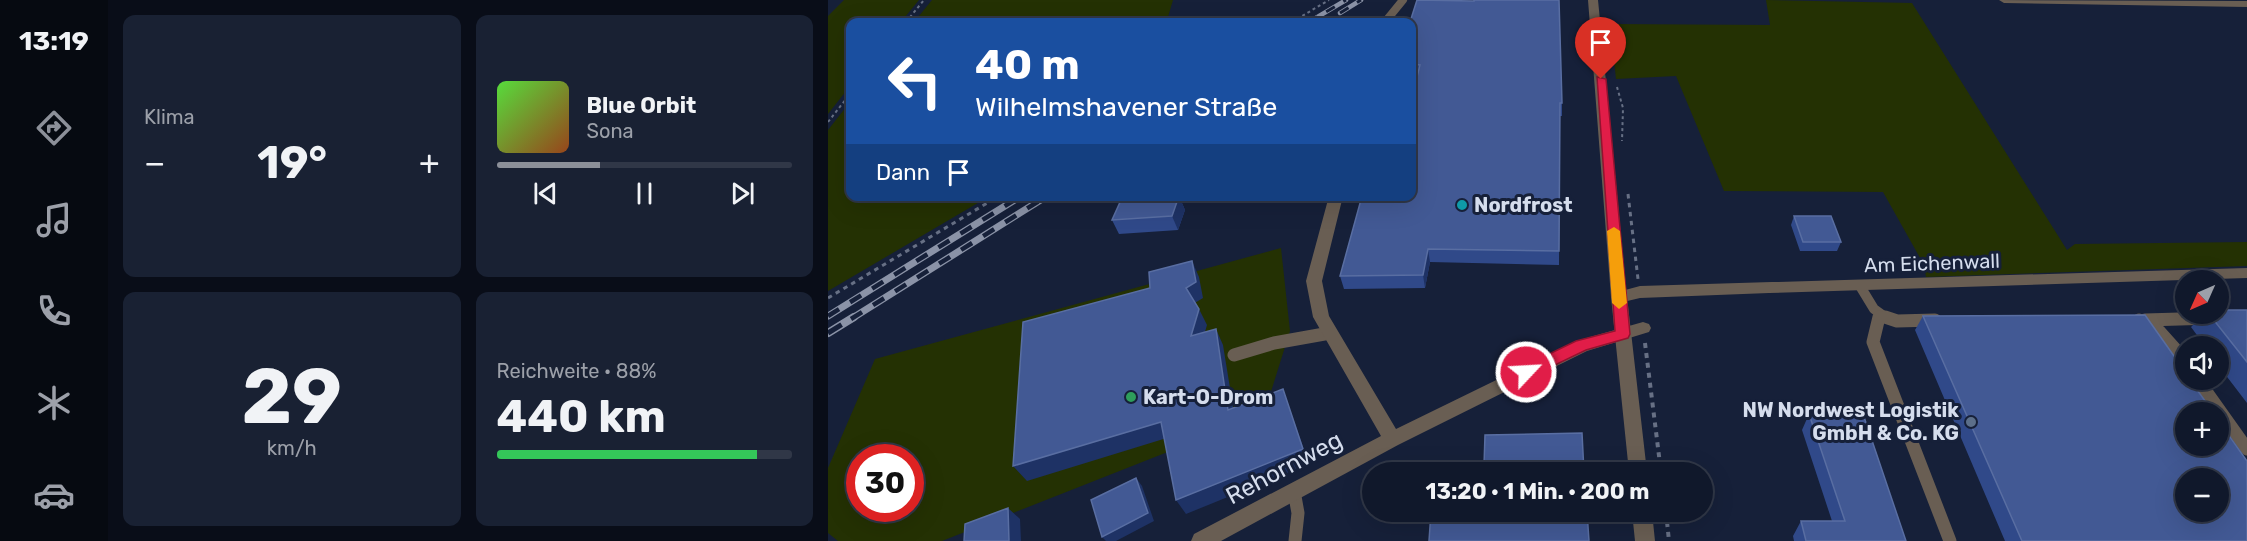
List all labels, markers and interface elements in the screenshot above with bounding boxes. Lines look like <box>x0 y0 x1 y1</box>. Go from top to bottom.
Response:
pin <box>1575 17 1626 79</box>
text: 13:19 <box>19 25 89 57</box>
icon: arrive <box>1584 26 1617 59</box>
text: 40 m <box>975 40 1080 90</box>
icon: left <box>876 42 954 120</box>
text: Wilhelmshavener Straße <box>975 91 1277 123</box>
text: Blue Orbit <box>587 92 696 119</box>
text: Klima <box>144 105 195 129</box>
icon: directions <box>33 107 75 149</box>
text: Sona <box>587 119 634 143</box>
text: 19° <box>257 136 327 189</box>
text: − <box>144 143 165 182</box>
text: + <box>419 143 439 182</box>
icon: arrive <box>942 156 975 189</box>
text: Dann <box>876 159 930 186</box>
icon: previous <box>529 177 562 210</box>
icon: pause <box>628 177 661 210</box>
icon: next <box>726 177 759 210</box>
place label: Nordfrost <box>1474 193 1573 217</box>
marker: Nordfrost <box>1455 198 1469 212</box>
icon: music <box>33 199 75 241</box>
street label: Am Eichenwall <box>1864 249 2000 277</box>
north arrow <box>2175 270 2229 324</box>
map controls <box>2175 270 2229 522</box>
icon: phone <box>33 290 75 332</box>
button: sound <box>2175 336 2229 390</box>
position arrow <box>1494 340 1558 404</box>
text: 29 <box>241 350 342 443</box>
text: Reichweite · 88% <box>497 359 656 383</box>
icon: climate <box>33 382 75 424</box>
place label: Kart-O-Drom <box>1143 385 1273 409</box>
text: 440 km <box>497 390 666 443</box>
marker: Kart-O-Drom <box>1124 390 1138 404</box>
place label: NW Nordwest Logistik GmbH & Co. KG <box>1743 398 1959 445</box>
button: + <box>2175 402 2229 456</box>
marker: NW Nordwest Logistik GmbH & Co. KG <box>1964 415 1978 429</box>
street label: Rehornweg <box>1221 426 1347 510</box>
text: km/h <box>267 436 317 460</box>
speed limit sign: 30 <box>846 444 924 522</box>
button: − <box>2175 468 2229 522</box>
icon: car <box>33 474 75 516</box>
text: 13:20 · 1 Min. · 200 m <box>1426 478 1649 505</box>

